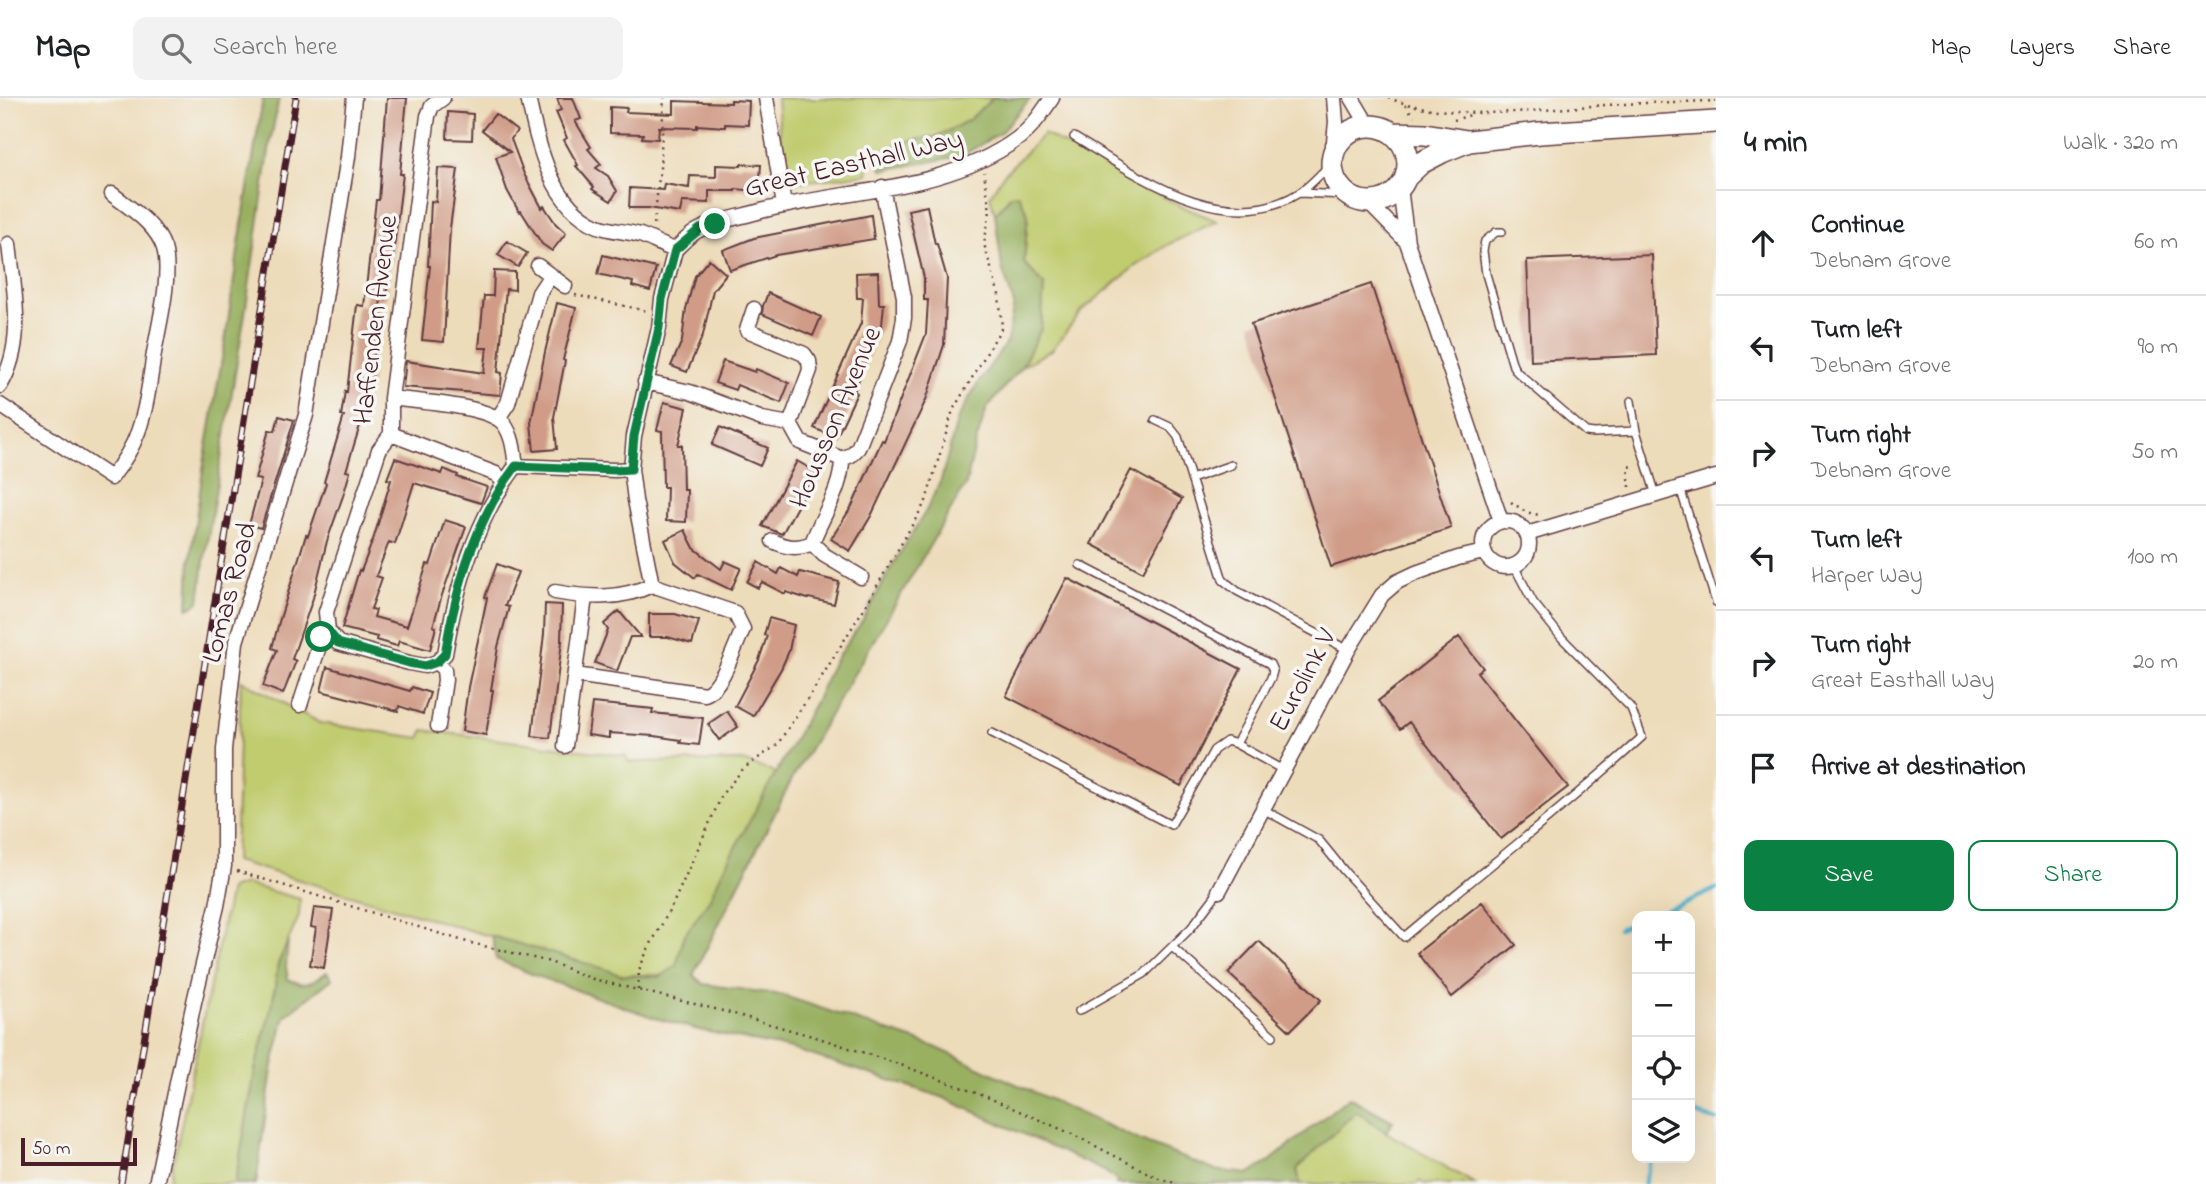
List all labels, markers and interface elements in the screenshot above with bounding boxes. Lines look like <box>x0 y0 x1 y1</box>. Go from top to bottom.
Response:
search box <box>133 17 623 80</box>
text: Map <box>35 24 91 72</box>
icon: search <box>157 29 195 67</box>
text: Search here <box>213 29 337 67</box>
text: Map <box>1931 31 1971 66</box>
text: Layers <box>2009 31 2075 66</box>
text: Share <box>2113 31 2171 66</box>
street label: Great Easthall Way <box>741 120 967 210</box>
text: 4 min <box>1744 122 1807 166</box>
text: Walk · 320 m <box>2063 127 2178 160</box>
text: Continue <box>1811 207 1904 245</box>
route end <box>699 208 730 239</box>
street label: Haffenden Avenue <box>344 213 410 427</box>
icon: ahead <box>1744 224 1782 262</box>
text: 60 m <box>2134 226 2178 259</box>
text: Debnam Grove <box>1811 245 1951 278</box>
text: Turn left <box>1811 312 1902 350</box>
street label: Housson Avenue <box>780 320 894 515</box>
icon: left <box>1744 329 1782 367</box>
text: 90 m <box>2138 331 2178 364</box>
text: Debnam Grove <box>1811 350 1951 383</box>
text: Turn right <box>1811 417 1911 455</box>
icon: right <box>1744 434 1782 472</box>
text: 50 m <box>2131 436 2178 469</box>
text: Debnam Grove <box>1811 455 1951 488</box>
street label: Lomas Road <box>193 518 269 668</box>
text: Turn left <box>1811 522 1902 560</box>
icon: left <box>1744 539 1782 577</box>
text: 100 m <box>2127 541 2178 574</box>
text: Harper Way <box>1811 560 1923 593</box>
route start <box>305 621 336 652</box>
street label: Eurolink V <box>1260 622 1349 740</box>
text: Turn right <box>1811 627 1911 665</box>
icon: right <box>1744 644 1782 682</box>
text: 20 m <box>2133 646 2178 679</box>
text: Great Easthall Way <box>1811 665 1994 698</box>
icon: arrive <box>1744 749 1782 787</box>
text: Arrive at destination <box>1811 749 2026 787</box>
button: Save <box>1744 840 1954 911</box>
button: Share <box>1968 840 2178 911</box>
map controls <box>1632 911 1695 1163</box>
button: + <box>1632 911 1695 974</box>
button: − <box>1632 974 1695 1037</box>
button: locate <box>1632 1037 1695 1100</box>
button: layers <box>1632 1100 1695 1163</box>
scale bar <box>21 1135 136 1167</box>
text: 50 m <box>32 1136 71 1163</box>

